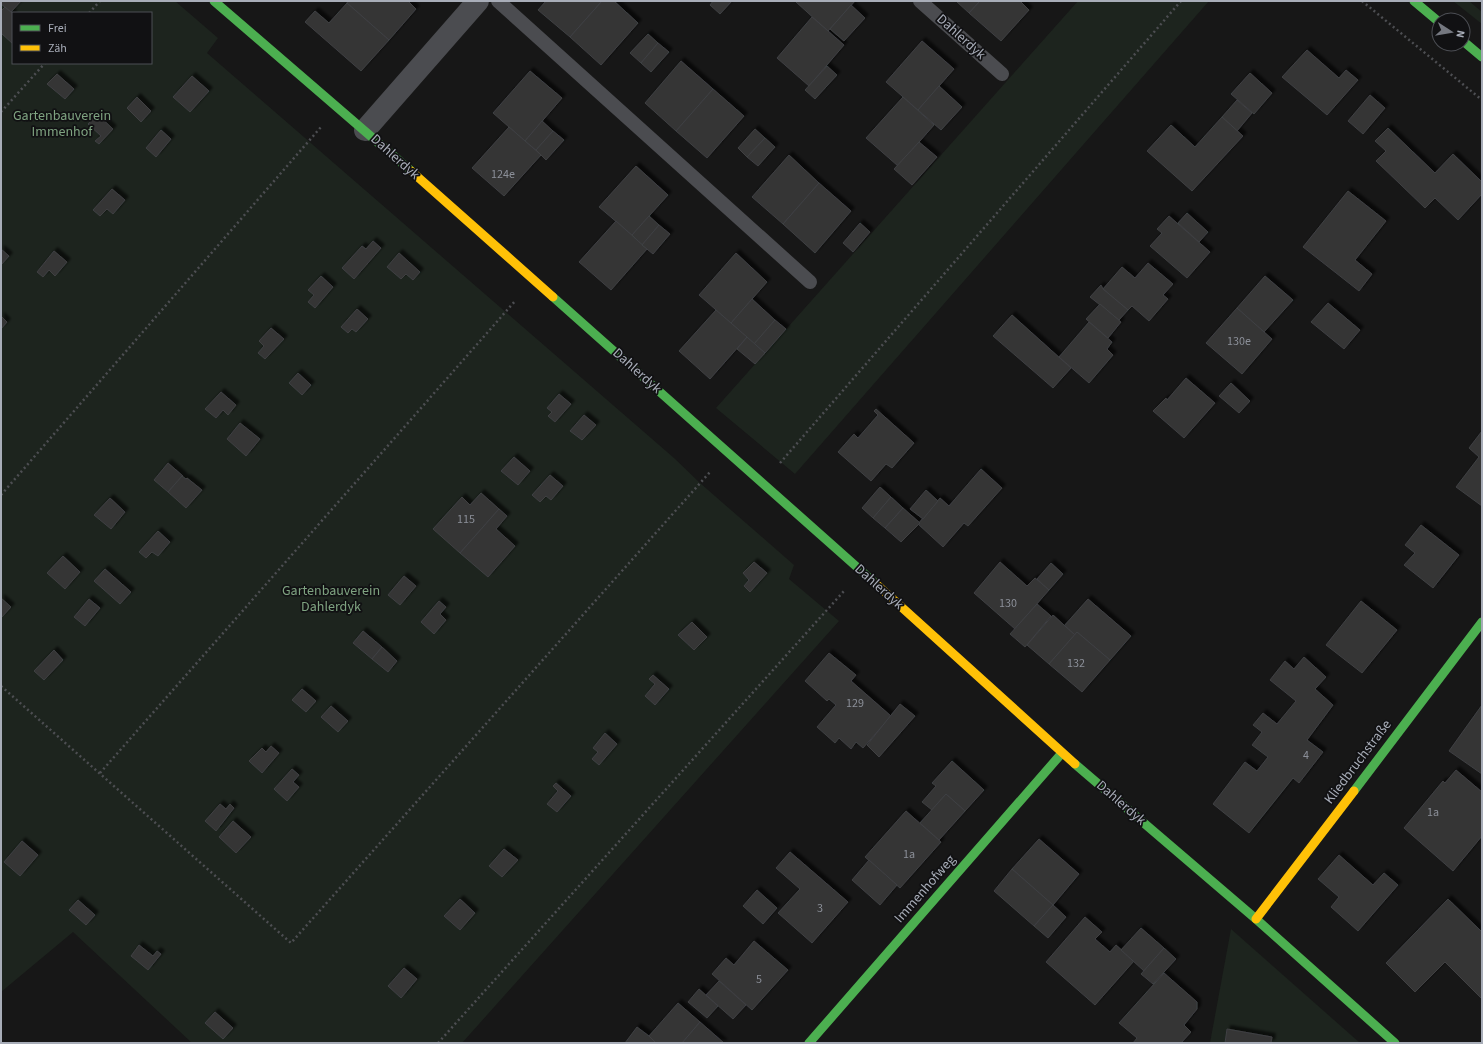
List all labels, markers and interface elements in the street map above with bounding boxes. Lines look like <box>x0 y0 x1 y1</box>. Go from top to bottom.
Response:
street label: Dahlerdyk <box>932 10 990 64</box>
legend <box>12 12 152 64</box>
north arrow <box>1431 12 1471 52</box>
text: Frei <box>48 20 67 37</box>
text: N <box>1452 29 1468 39</box>
text: Zäh <box>48 40 67 57</box>
park label: Gartenbauverein Immenhof <box>13 106 111 142</box>
street label: Dahlerdyk <box>366 130 424 184</box>
house number: 124e <box>491 166 515 183</box>
house number: 130e <box>1227 333 1251 350</box>
street label: Dahlerdyk <box>608 344 666 398</box>
house number: 115 <box>457 511 475 528</box>
street label: Dahlerdyk <box>850 560 908 614</box>
park label: Gartenbauverein Dahlerdyk <box>282 581 380 617</box>
house number: 130 <box>999 595 1017 612</box>
house number: 132 <box>1067 655 1085 672</box>
house number: 129 <box>846 695 864 712</box>
street label: Kliedbruchstraße <box>1320 716 1396 808</box>
house number: 4 <box>1303 747 1309 764</box>
street label: Dahlerdyk <box>1092 776 1150 830</box>
house number: 1a <box>1427 804 1439 821</box>
house number: 1a <box>903 846 915 863</box>
street label: Immenhofweg <box>890 850 960 928</box>
house number: 3 <box>817 900 823 917</box>
house number: 5 <box>756 971 762 988</box>

